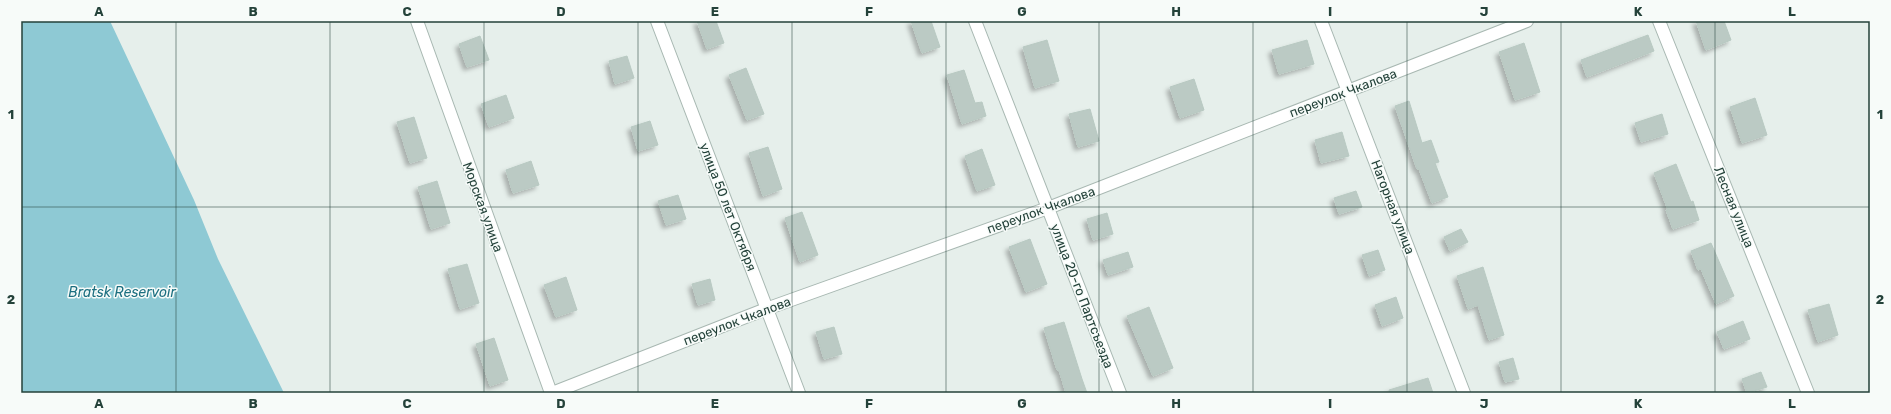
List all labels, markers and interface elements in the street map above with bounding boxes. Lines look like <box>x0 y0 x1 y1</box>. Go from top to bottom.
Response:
text: A <box>94 4 104 19</box>
text: B <box>248 4 258 19</box>
text: C <box>402 4 412 19</box>
text: D <box>556 4 566 19</box>
text: E <box>711 4 719 19</box>
text: F <box>865 4 873 19</box>
text: G <box>1017 4 1027 19</box>
text: H <box>1171 4 1181 19</box>
text: I <box>1328 4 1332 19</box>
text: J <box>1480 4 1488 19</box>
text: K <box>1634 4 1643 19</box>
text: L <box>1788 4 1796 19</box>
street label: переулок Чкалова <box>1287 66 1399 120</box>
text: 1 <box>8 107 14 122</box>
text: 1 <box>1877 107 1883 122</box>
street label: улица 50 лет Октября <box>697 141 759 273</box>
street label: Нагорная улица <box>1368 158 1418 256</box>
street label: Морская улица <box>460 160 506 254</box>
street label: Лесная улица <box>1711 164 1757 250</box>
street label: переулок Чкалова <box>985 183 1097 237</box>
street label: улица 20-го Партсъезда <box>1048 222 1116 370</box>
water label: Bratsk Reservoir <box>68 284 176 301</box>
text: 2 <box>7 292 15 307</box>
text: 2 <box>1876 292 1884 307</box>
street label: переулок Чкалова <box>681 294 793 348</box>
text: A <box>94 396 104 411</box>
text: B <box>248 396 258 411</box>
text: C <box>402 396 412 411</box>
text: D <box>556 396 566 411</box>
text: E <box>711 396 719 411</box>
text: F <box>865 396 873 411</box>
text: G <box>1017 396 1027 411</box>
text: H <box>1171 396 1181 411</box>
text: I <box>1328 396 1332 411</box>
text: J <box>1480 396 1488 411</box>
text: K <box>1634 396 1643 411</box>
text: L <box>1788 396 1796 411</box>

